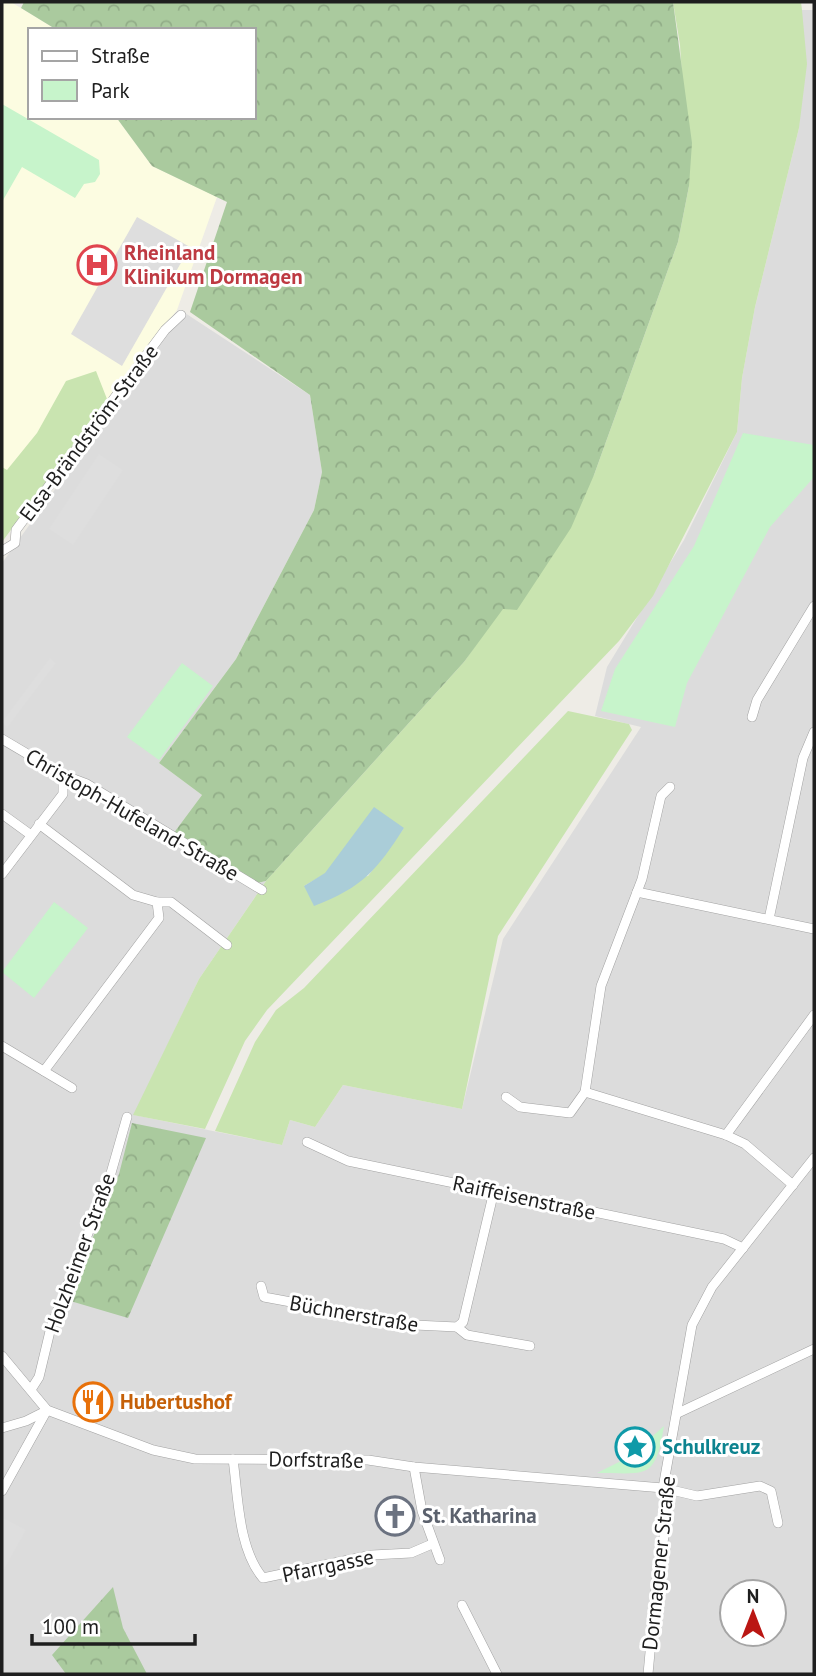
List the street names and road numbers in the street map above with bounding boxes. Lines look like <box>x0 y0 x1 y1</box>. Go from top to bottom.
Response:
street label: Elsa-Brändström-Straße <box>13 339 164 527</box>
street label: Christoph-Hufeland-Straße <box>21 742 244 887</box>
street label: Holzheimer Straße <box>38 1169 121 1336</box>
street label: Raiffeisenstraße <box>450 1169 598 1226</box>
street label: Büchnerstraße <box>288 1289 421 1338</box>
street label: Dorfstraße <box>268 1445 364 1474</box>
street label: Dormagener Straße <box>636 1474 681 1652</box>
street label: Pfarrgasse <box>280 1543 376 1588</box>

